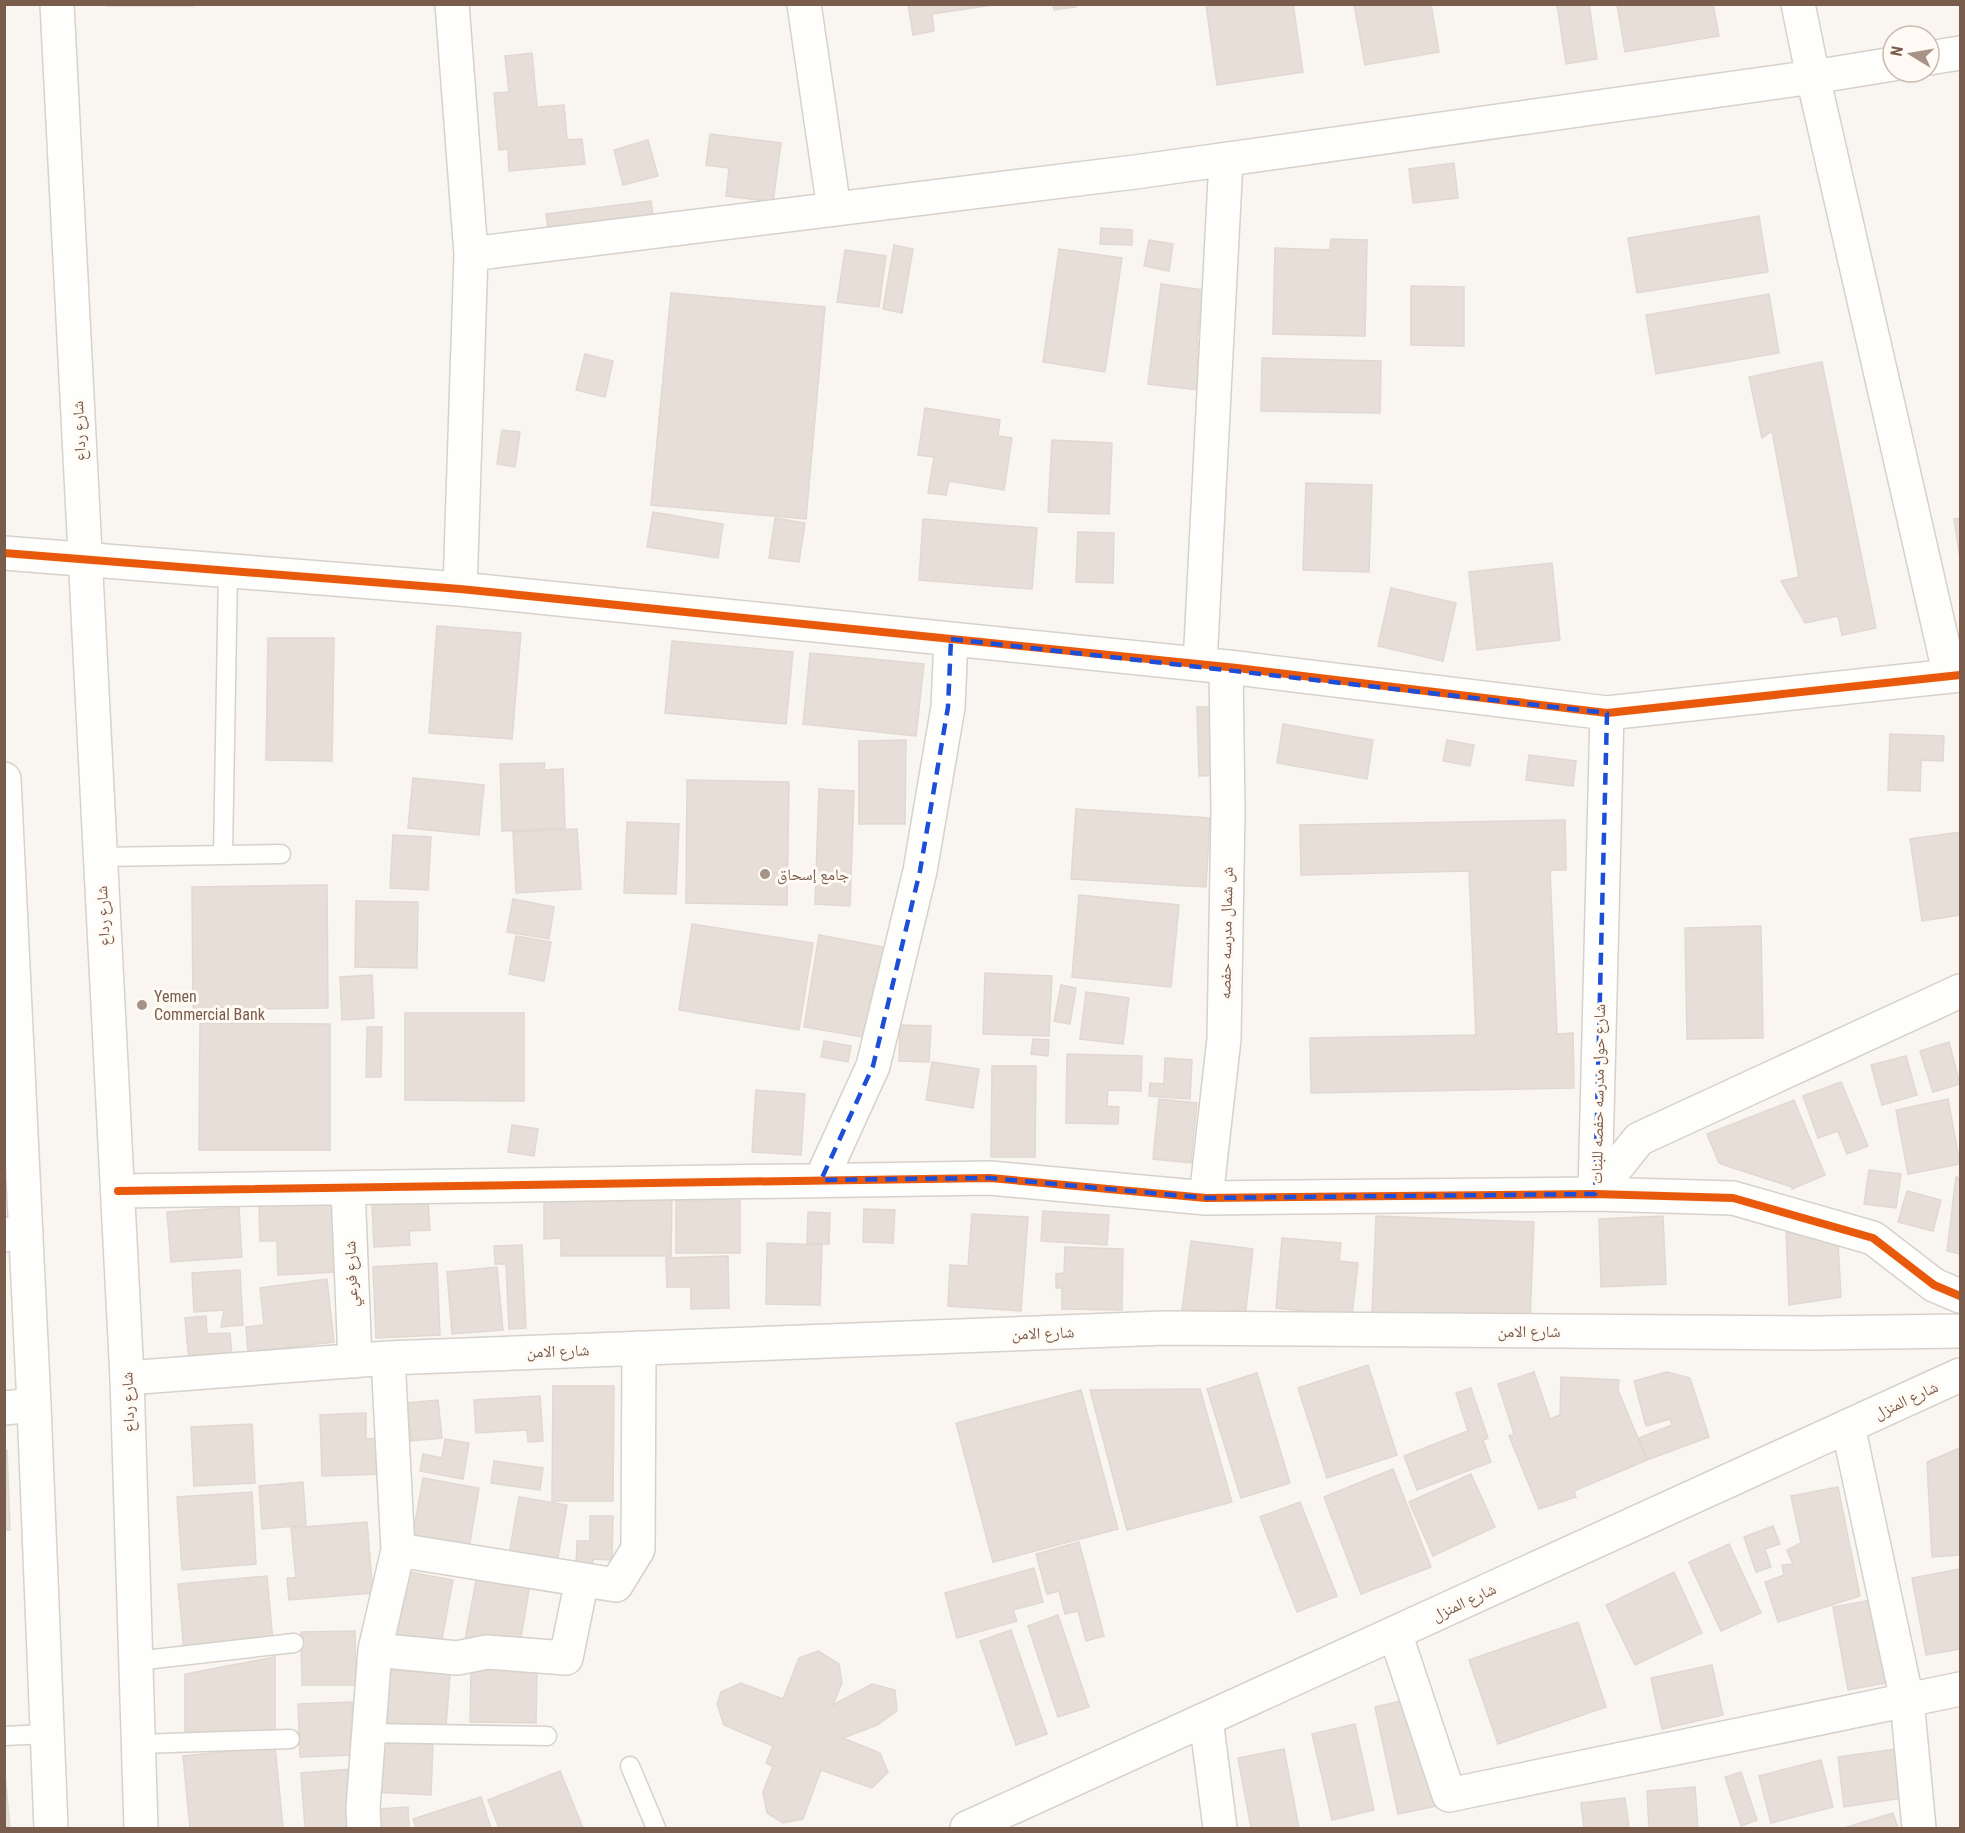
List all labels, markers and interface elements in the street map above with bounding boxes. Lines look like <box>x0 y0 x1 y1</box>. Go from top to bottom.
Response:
north arrow <box>1881 24 1941 84</box>
text: N <box>1887 45 1907 58</box>
street label: شارع رداع <box>68 400 91 462</box>
place label: جامع إسحاق <box>777 865 849 885</box>
street label: ش شمال مدرسه حفصه <box>1215 866 1238 1000</box>
marker: جامع إسحاق <box>758 867 772 881</box>
street label: شارع رداع <box>92 885 115 947</box>
place label: Yemen Commercial Bank <box>154 987 266 1024</box>
marker: Yemen Commercial Bank <box>135 998 149 1012</box>
street label: شارع حول مدرسه حفصه للبنات <box>1587 1004 1610 1184</box>
street label: شارع فرعي <box>340 1240 365 1307</box>
street label: شارع الامن <box>1011 1322 1075 1345</box>
street label: شارع الامن <box>1498 1322 1560 1342</box>
street label: شارع الامن <box>526 1340 590 1363</box>
street label: شارع رداع <box>117 1371 140 1433</box>
street label: شارع المنزل <box>1871 1377 1942 1424</box>
street label: شارع المنزل <box>1429 1579 1500 1626</box>

